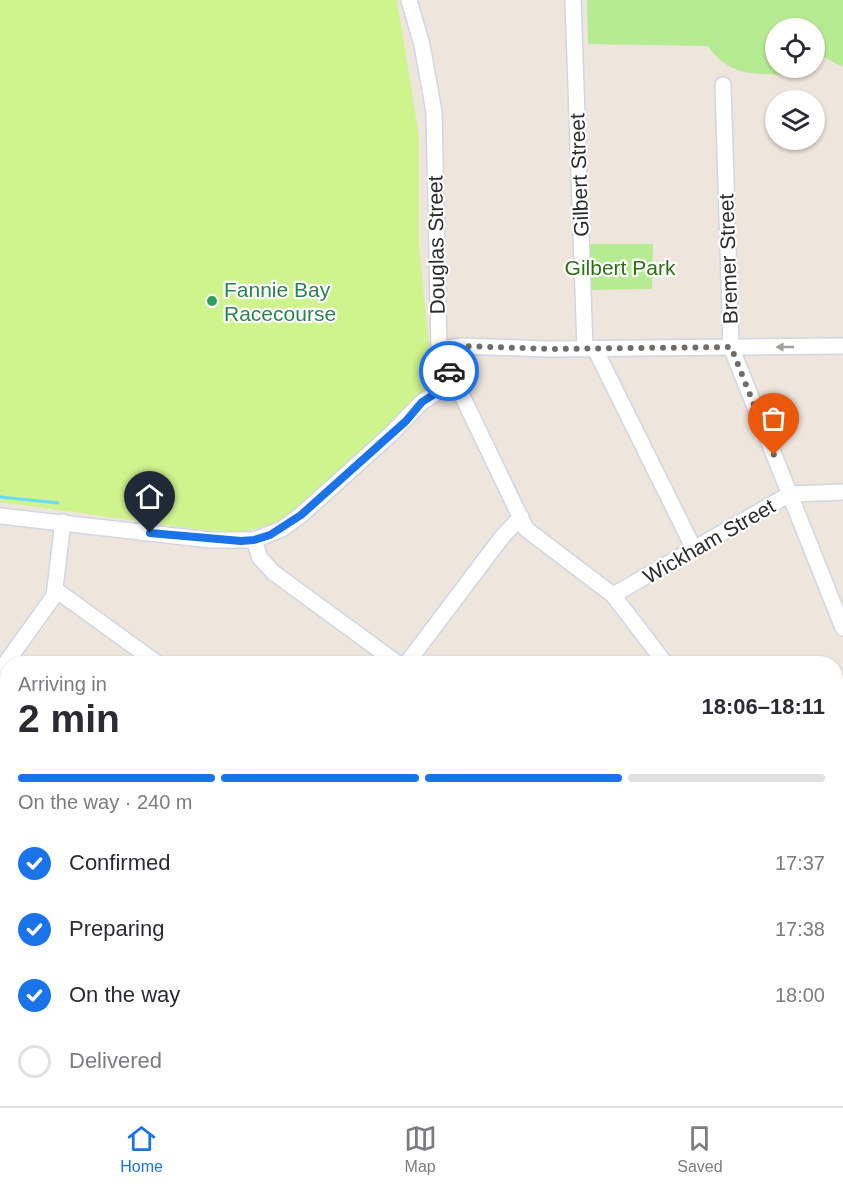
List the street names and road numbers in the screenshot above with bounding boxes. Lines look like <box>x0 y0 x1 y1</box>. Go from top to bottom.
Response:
street label: Gilbert Street <box>565 113 593 237</box>
street label: Douglas Street <box>423 175 449 315</box>
street label: Bremer Street <box>714 193 742 325</box>
street label: Wickham Street <box>639 494 779 588</box>

